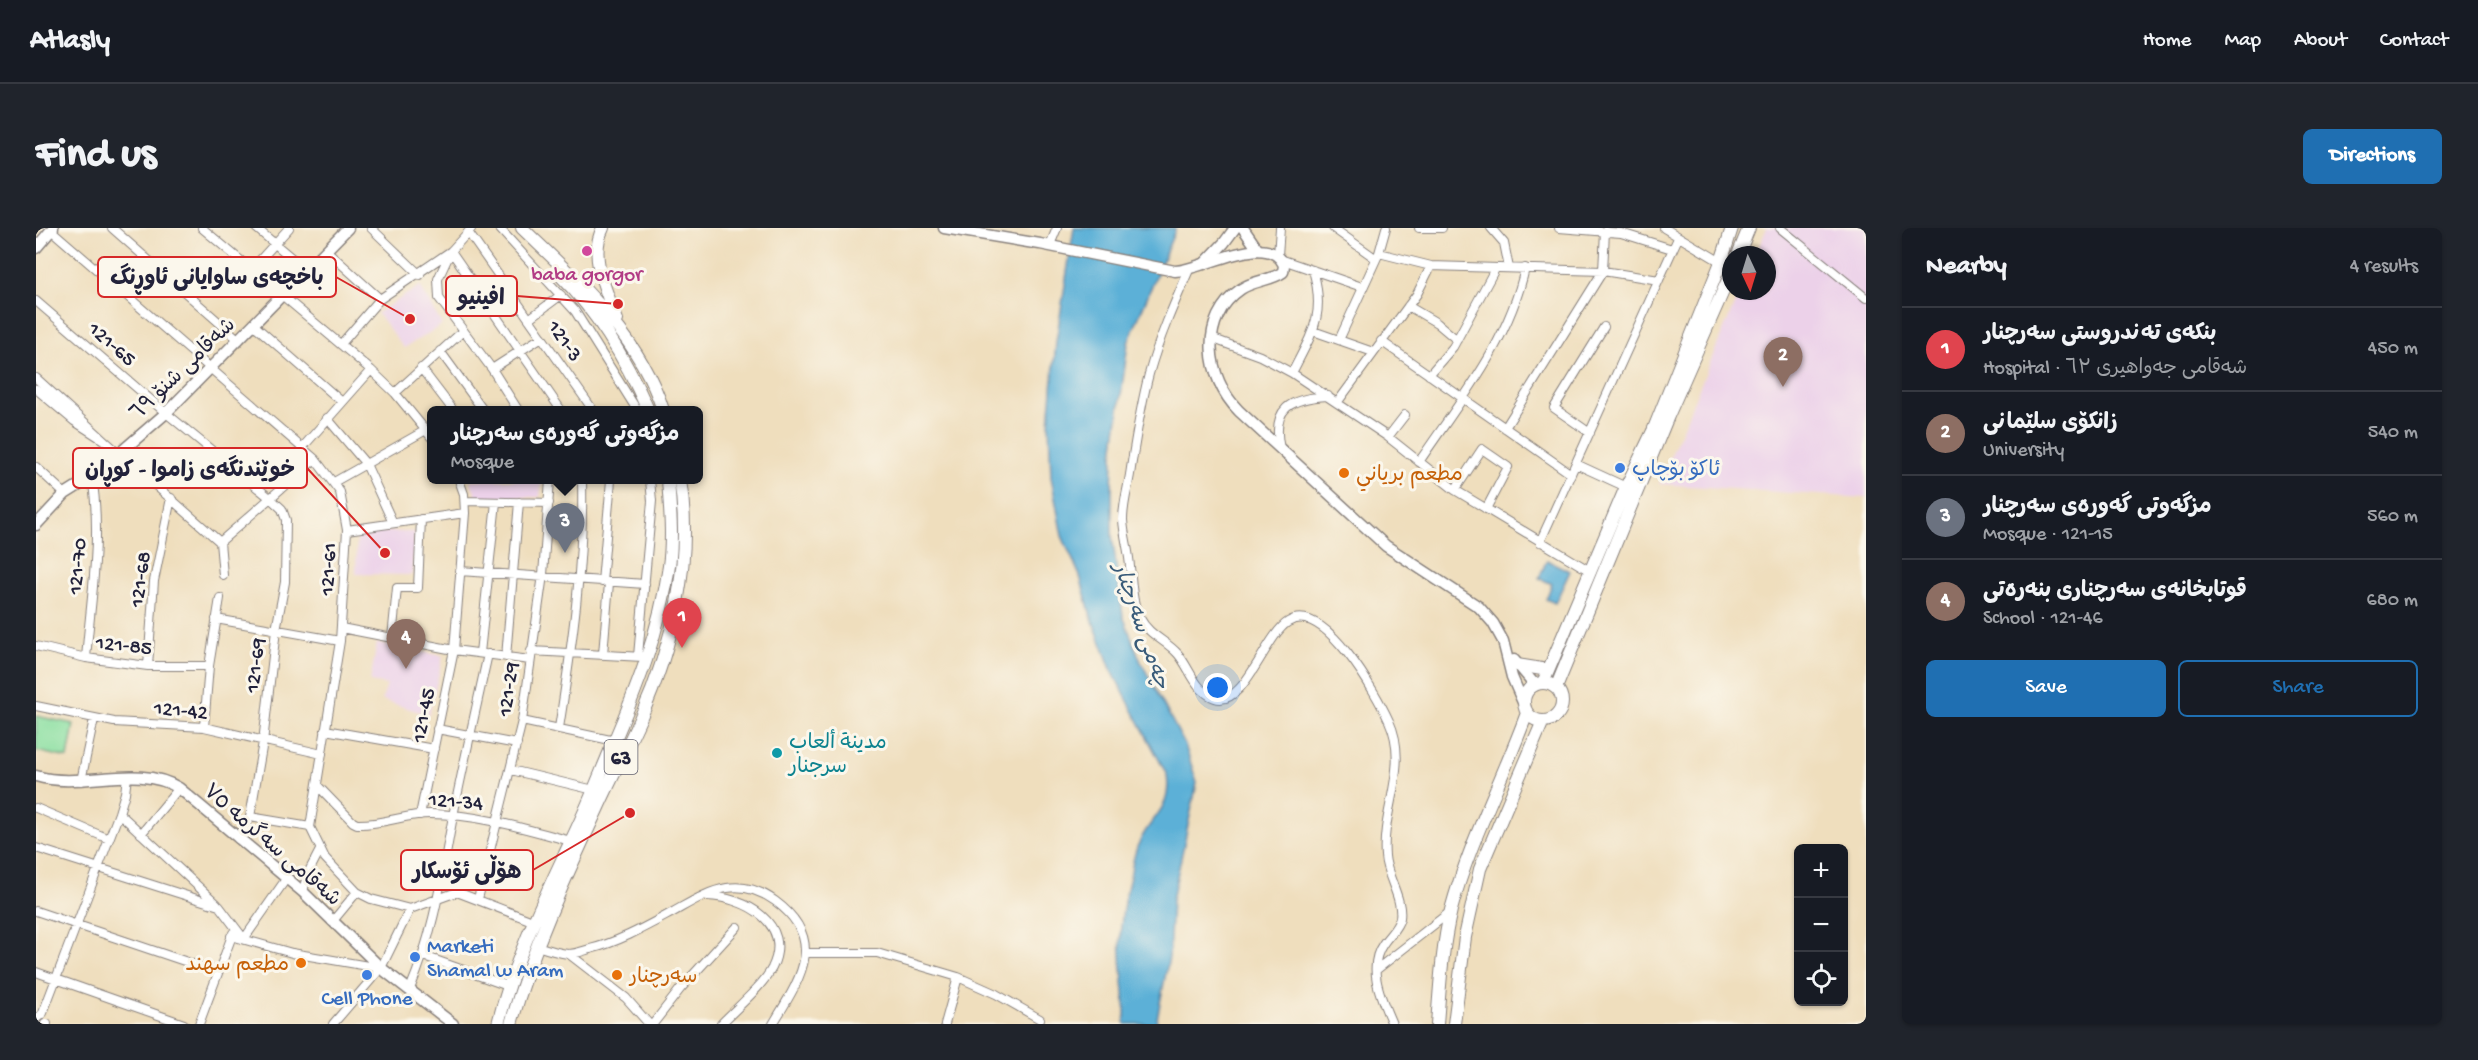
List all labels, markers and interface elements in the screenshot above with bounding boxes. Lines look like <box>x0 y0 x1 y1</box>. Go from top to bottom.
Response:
text: Atlasly <box>30 25 110 58</box>
text: Home <box>2143 29 2191 54</box>
text: Map <box>2224 29 2261 54</box>
text: About <box>2294 29 2347 54</box>
text: Contact <box>2380 29 2448 54</box>
button: Directions <box>2303 129 2442 184</box>
text: Find us <box>36 132 156 181</box>
marker: baba gorgor <box>580 244 594 258</box>
north arrow <box>1722 246 1776 300</box>
text: Nearby <box>1926 252 2007 283</box>
text: 4 results <box>2350 256 2418 279</box>
callout: باخچەی ساوایانی ئاوڕنگ <box>98 257 336 297</box>
text: باخچەی ساوایانی ئاوڕنگ <box>110 263 324 295</box>
place label: baba gorgor <box>531 264 644 289</box>
callout: افينيو <box>446 276 517 316</box>
text: افينيو <box>456 285 505 313</box>
street label: شەقامی شنۆ ٦٩ <box>127 314 242 427</box>
street label: 121-3 <box>539 316 586 368</box>
street label: 121-65 <box>81 317 140 373</box>
text: بنکەی تەندروستی سەرچنار <box>1983 322 2216 348</box>
pin: 2 <box>1764 338 1802 387</box>
text: 1 <box>1941 338 1950 361</box>
text: 450 m <box>2368 338 2418 361</box>
text: Hospital · شەقامی جەواهیری ٦٣ <box>1983 358 2247 381</box>
popup <box>427 406 703 484</box>
text: زانکۆی سلێمانی <box>1983 411 2118 437</box>
text: 2 <box>1941 422 1950 445</box>
text: 540 m <box>2368 422 2418 445</box>
text: مزگەوتی گەورەی سەرچنار <box>451 423 679 449</box>
text: University <box>1983 440 2064 463</box>
callout: خوێندنگەی زاموا - کوڕان <box>73 448 307 488</box>
text: Mosque <box>451 452 514 475</box>
text: خوێندنگەی زاموا - کوڕان <box>85 455 295 487</box>
place label: ئاکۆ بۆچاپ <box>1632 459 1720 484</box>
marker: ئاکۆ بۆچاپ <box>1613 461 1627 475</box>
place label: مطعم برياني <box>1356 464 1463 492</box>
marker: مطعم برياني <box>1337 466 1351 480</box>
text: مزگەوتی گەورەی سەرچنار <box>1983 495 2212 521</box>
pin: 3 <box>546 504 584 553</box>
text: 3 <box>1940 506 1951 529</box>
text: 560 m <box>2367 506 2418 529</box>
text: Mosque · 121-15 <box>1983 524 2113 547</box>
street label: 121-70 <box>64 537 94 597</box>
street label: 121-61 <box>317 542 344 597</box>
street label: 121-68 <box>126 550 159 610</box>
water label: چەمی سەرچنار <box>1105 557 1174 694</box>
text: قوتابخانەی سەرچناری بنەرەتی <box>1983 579 2247 605</box>
text: 4 <box>1941 590 1950 613</box>
text: 680 m <box>2367 590 2418 613</box>
pin: 1 <box>662 598 702 648</box>
text: School · 121-46 <box>1983 608 2103 631</box>
pin: 4 <box>386 620 425 669</box>
street label: 121-85 <box>93 632 153 663</box>
street label: 121-69 <box>242 636 273 695</box>
street label: 121-29 <box>494 660 527 719</box>
button: Save <box>1926 660 2166 717</box>
button: Share <box>2178 660 2418 717</box>
your location <box>1203 673 1232 702</box>
street label: 121-45 <box>408 686 443 746</box>
street label: 121-42 <box>152 698 209 727</box>
place label: مدينة ألعاب سرجنار <box>787 729 887 781</box>
road number: 63 <box>604 740 638 774</box>
marker: مدينة ألعاب سرجنار <box>770 746 784 760</box>
street label: شەقامی سەگرمە ٧٥ <box>197 778 347 913</box>
street label: 121-34 <box>427 789 484 818</box>
map controls <box>1794 844 1848 1006</box>
button: + <box>1794 844 1848 898</box>
callout: هۆڵی ئۆسکار <box>401 850 533 890</box>
text: هۆڵی ئۆسکار <box>411 854 521 887</box>
button: − <box>1794 898 1848 952</box>
place label: Marketi Shamal w Aram <box>427 936 564 985</box>
marker: Marketi Shamal w Aram <box>408 950 422 964</box>
button: locate <box>1794 952 1848 1006</box>
place label: مطعم سهند <box>185 954 289 979</box>
marker: مطعم سهند <box>294 956 308 970</box>
place label: سەرچنار <box>628 966 698 991</box>
marker: Cell Phone <box>360 968 374 982</box>
marker: سەرچنار <box>610 968 624 982</box>
place label: Cell Phone <box>321 988 414 1013</box>

